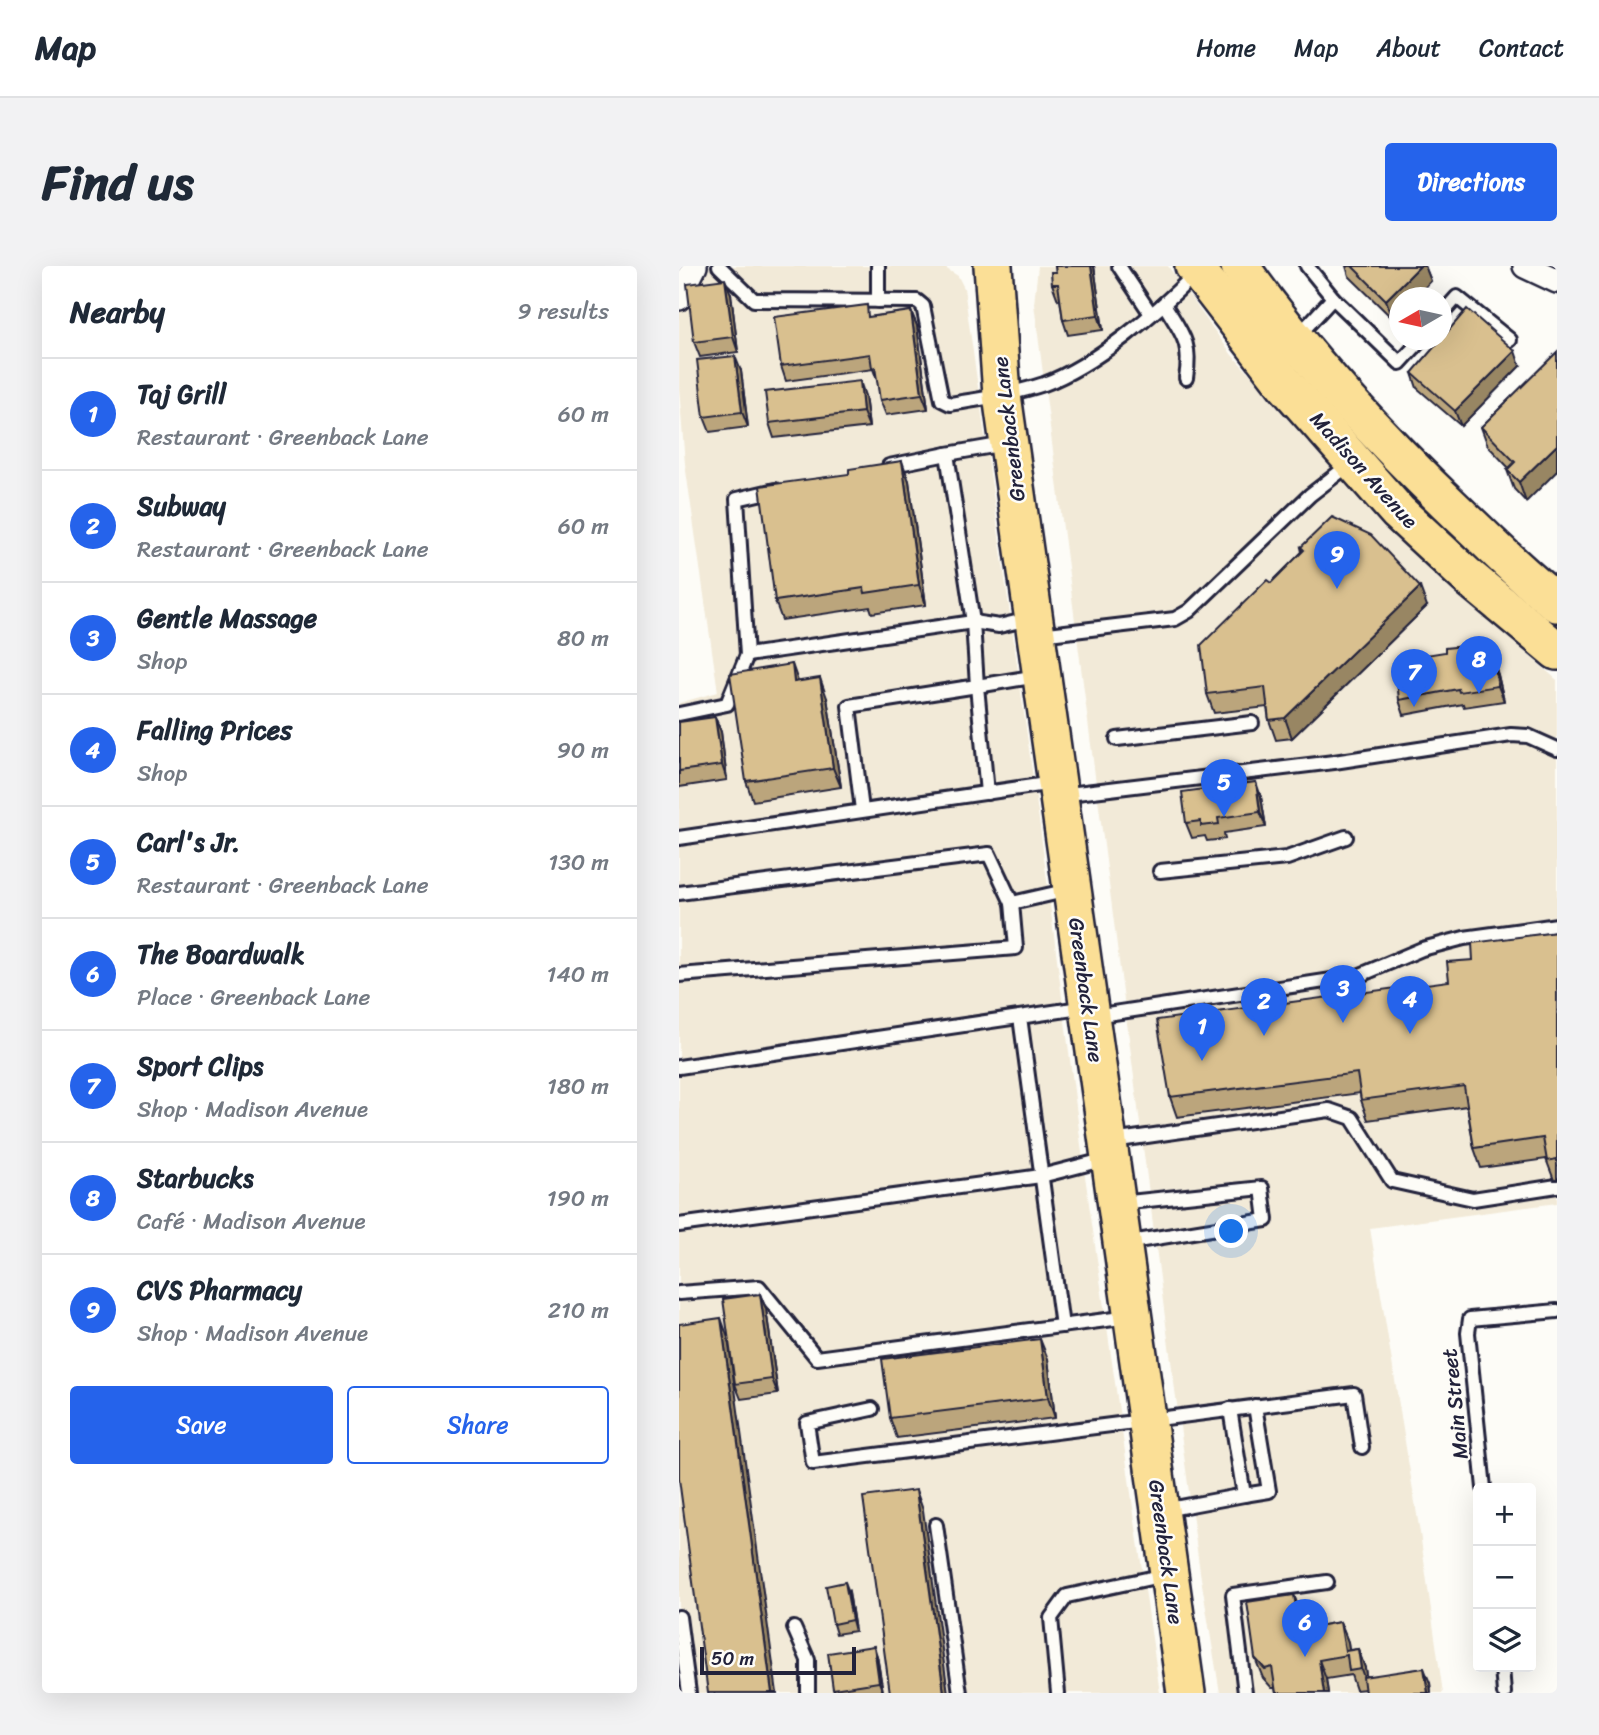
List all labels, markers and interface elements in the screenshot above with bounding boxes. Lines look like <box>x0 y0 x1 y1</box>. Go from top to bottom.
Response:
text: Map <box>35 19 96 77</box>
text: Home <box>1196 27 1256 69</box>
text: Map <box>1294 27 1338 69</box>
text: About <box>1376 27 1441 69</box>
text: Contact <box>1479 27 1564 69</box>
text: Find us <box>42 139 194 226</box>
button: Directions <box>1385 143 1557 221</box>
text: Nearby <box>70 285 165 339</box>
north arrow <box>1389 287 1452 350</box>
text: 9 results <box>518 291 609 332</box>
street label: Greenback Lane <box>981 354 1037 504</box>
text: Taj Grill <box>137 371 226 417</box>
text: 1 <box>88 394 98 435</box>
text: 60 m <box>558 394 609 435</box>
street label: Madison Avenue <box>1300 402 1428 538</box>
text: Restaurant · Greenback Lane <box>137 417 429 458</box>
text: Subway <box>137 483 226 529</box>
text: 2 <box>86 506 100 547</box>
text: 60 m <box>558 506 609 547</box>
text: Restaurant · Greenback Lane <box>137 529 429 570</box>
pin: 9 <box>1314 531 1360 589</box>
text: Gentle Massage <box>137 595 317 641</box>
text: 3 <box>87 618 99 659</box>
text: 80 m <box>557 618 609 659</box>
pin: 8 <box>1456 636 1502 694</box>
text: Shop <box>137 641 187 682</box>
pin: 7 <box>1391 649 1437 707</box>
text: Falling Prices <box>137 707 292 753</box>
text: 4 <box>86 730 100 771</box>
text: 90 m <box>557 730 609 771</box>
text: Shop <box>137 753 187 794</box>
pin: 5 <box>1201 759 1247 817</box>
text: Carl's Jr. <box>137 819 240 865</box>
text: 5 <box>86 842 100 883</box>
text: 130 m <box>548 842 609 883</box>
text: Restaurant · Greenback Lane <box>137 865 429 906</box>
street label: Greenback Lane <box>1057 915 1115 1065</box>
text: The Boardwalk <box>137 931 305 977</box>
text: 6 <box>86 954 100 995</box>
text: 140 m <box>547 954 609 995</box>
pin: 3 <box>1320 965 1366 1023</box>
pin: 4 <box>1387 976 1433 1034</box>
text: Place · Greenback Lane <box>137 977 370 1018</box>
pin: 2 <box>1241 978 1287 1036</box>
pin: 1 <box>1179 1003 1225 1061</box>
text: Sport Clips <box>137 1043 263 1089</box>
text: 7 <box>86 1066 100 1107</box>
text: 180 m <box>547 1066 609 1107</box>
text: Shop · Madison Avenue <box>137 1089 368 1130</box>
text: Starbucks <box>137 1155 254 1201</box>
text: 8 <box>86 1178 100 1219</box>
text: 190 m <box>547 1178 609 1219</box>
text: Café · Madison Avenue <box>137 1201 366 1242</box>
your location <box>1214 1214 1248 1248</box>
text: CVS Pharmacy <box>137 1267 302 1313</box>
text: 9 <box>86 1290 100 1331</box>
text: 210 m <box>548 1290 609 1331</box>
text: Shop · Madison Avenue <box>137 1313 368 1354</box>
street label: Main Street <box>1430 1347 1480 1461</box>
button: Save <box>70 1386 333 1464</box>
button: Share <box>347 1386 609 1464</box>
street label: Greenback Lane <box>1137 1477 1195 1627</box>
map controls <box>1473 1483 1536 1672</box>
button: + <box>1473 1483 1536 1546</box>
button: − <box>1473 1546 1536 1609</box>
pin: 6 <box>1282 1599 1328 1657</box>
button: layers <box>1473 1609 1536 1672</box>
text: 50 m <box>711 1642 754 1675</box>
scale bar <box>700 1644 856 1676</box>

